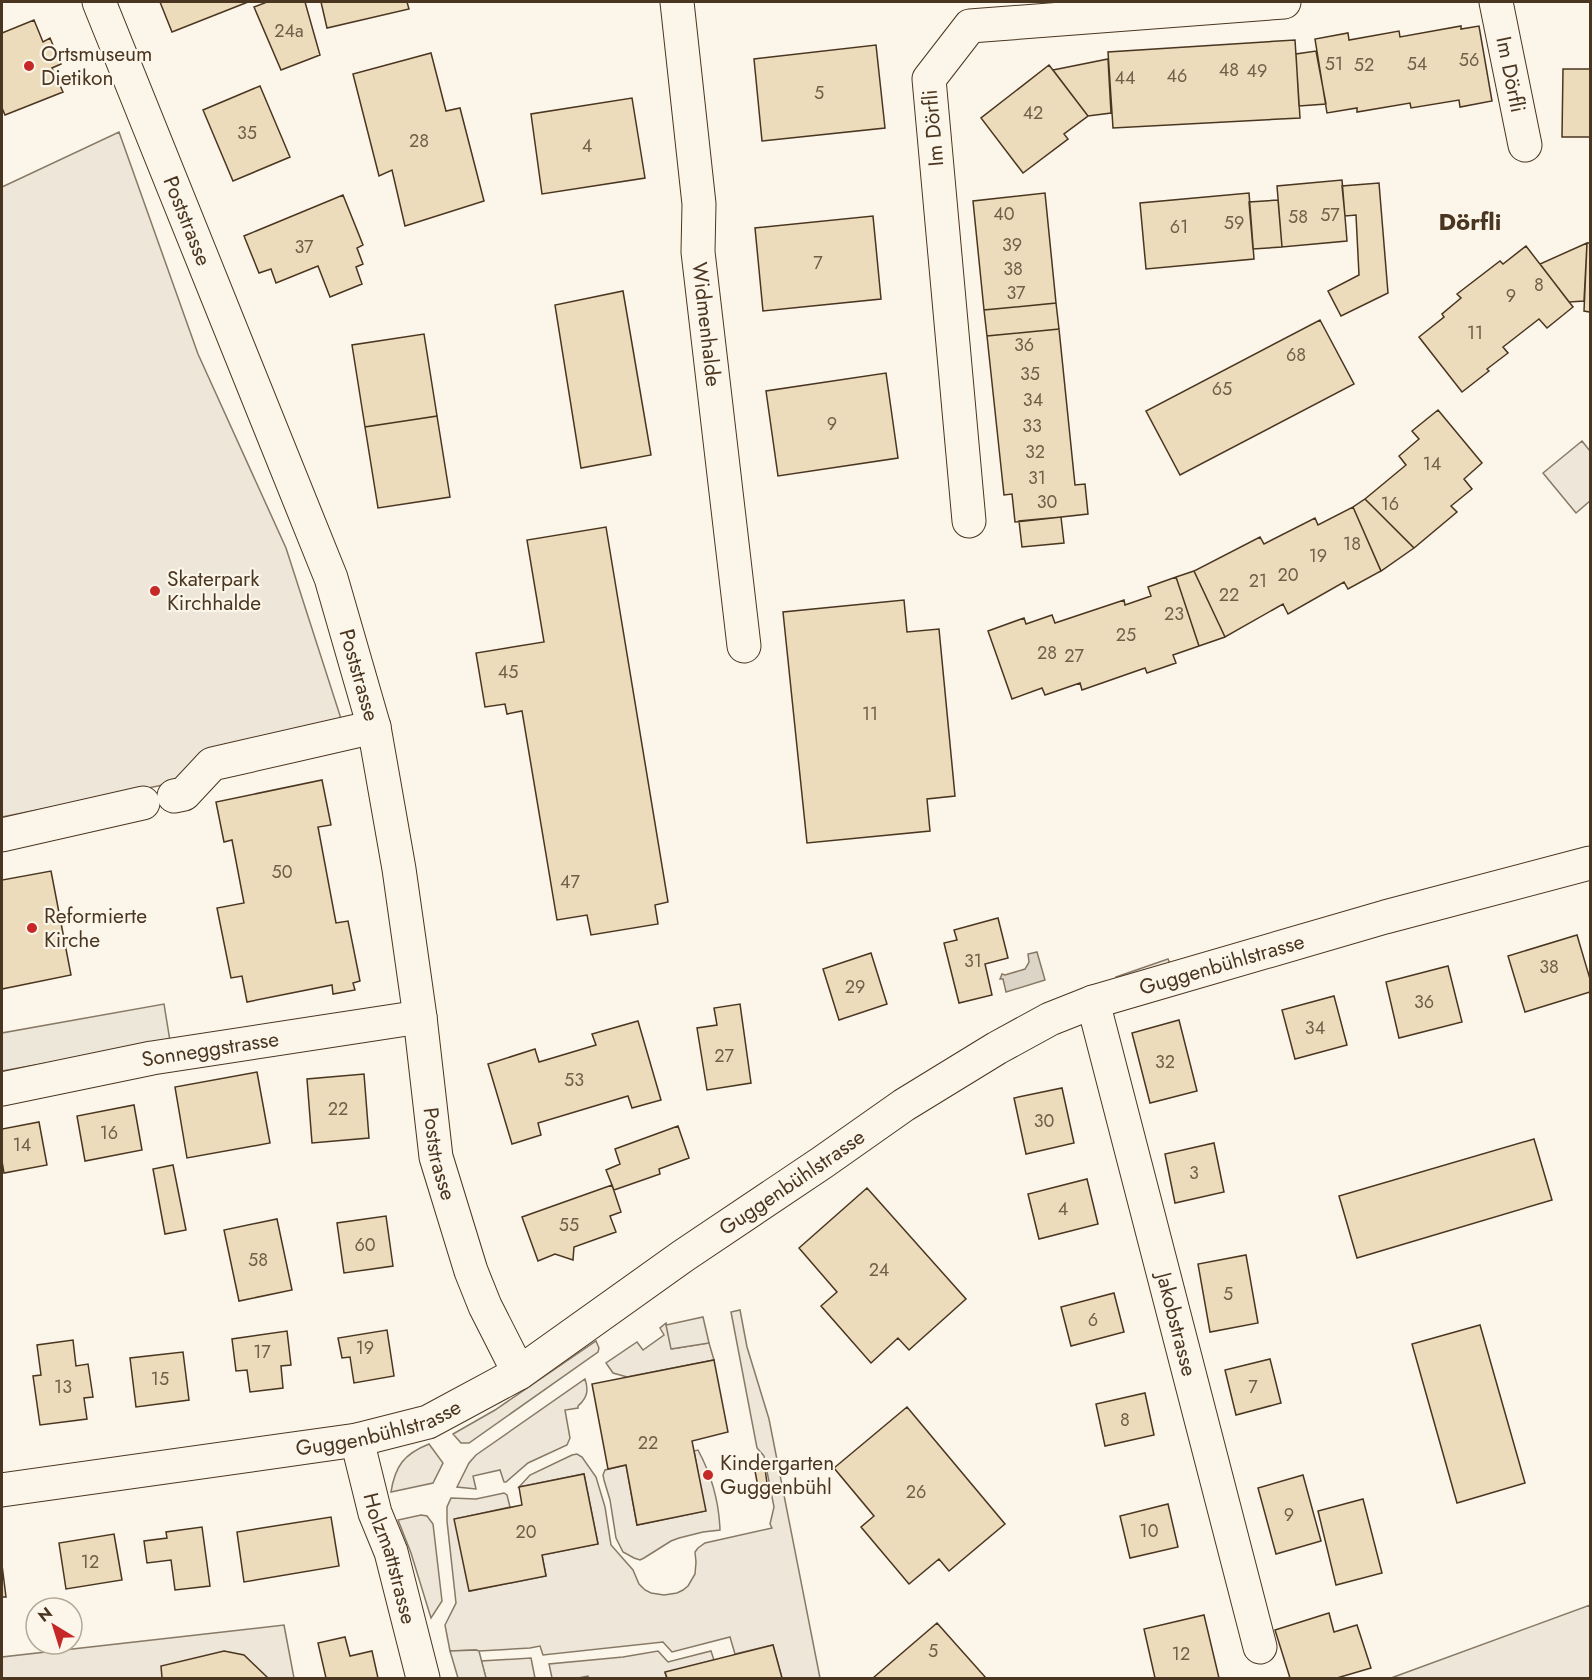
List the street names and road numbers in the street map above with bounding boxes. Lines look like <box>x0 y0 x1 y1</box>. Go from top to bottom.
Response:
street label: Im Dörfli <box>1488 34 1533 115</box>
street label: Im Dörfli <box>915 88 951 168</box>
street label: Poststrasse <box>156 171 219 270</box>
street label: Widmenhalde <box>684 260 729 388</box>
street label: Poststrasse <box>332 626 387 725</box>
street label: Guggenbühlstrasse <box>1136 926 1308 1003</box>
street label: Sonneggstrasse <box>139 1024 281 1075</box>
street label: Poststrasse <box>415 1106 463 1204</box>
street label: Guggenbühlstrasse <box>713 1122 871 1243</box>
street label: Jakobstrasse <box>1148 1266 1204 1380</box>
street label: Guggenbühlstrasse <box>294 1392 467 1463</box>
street label: Holzmattstrasse <box>356 1490 424 1627</box>

